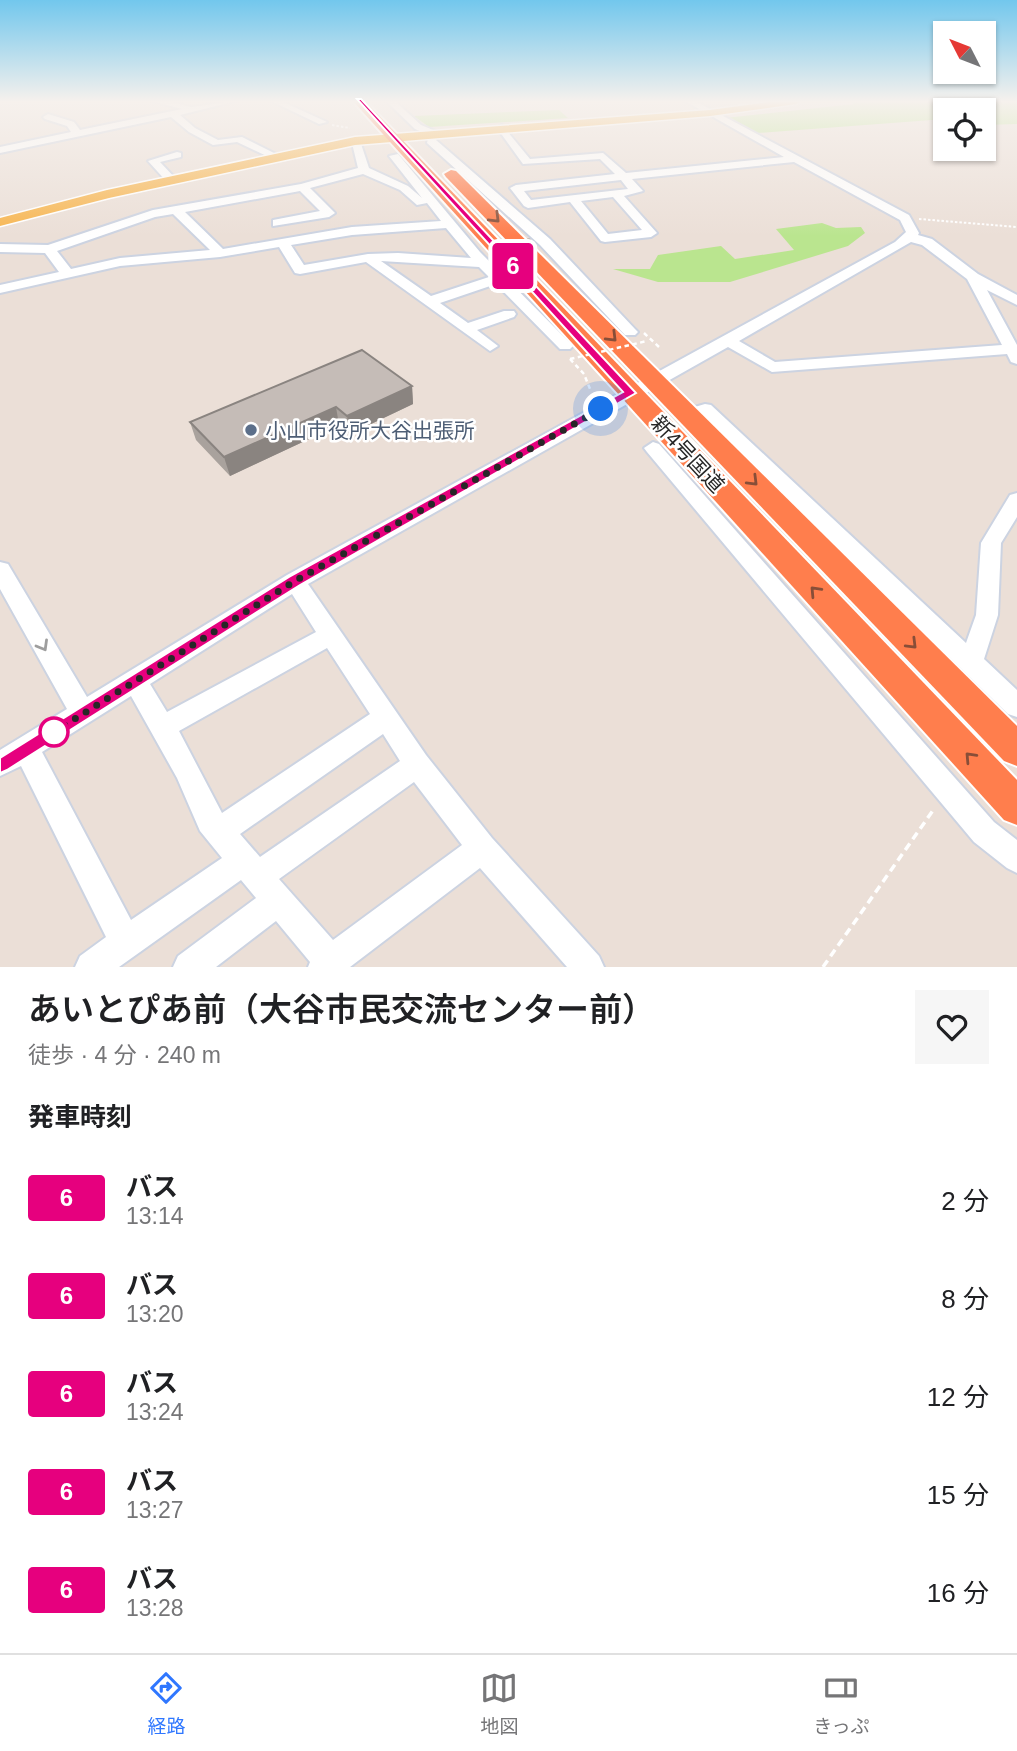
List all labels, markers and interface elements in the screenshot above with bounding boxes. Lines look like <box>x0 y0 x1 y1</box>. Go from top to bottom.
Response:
north arrow <box>933 21 996 84</box>
map controls <box>933 21 996 161</box>
button: locate <box>933 98 996 161</box>
one-way arrow <box>486 210 499 223</box>
line badge: 6 <box>490 243 536 289</box>
text: 6 <box>506 252 520 279</box>
one-way arrow <box>604 329 617 342</box>
your location <box>583 391 618 426</box>
street label: 新4号国道 <box>647 411 729 497</box>
place label: 小山市役所大谷出張所 <box>265 419 475 442</box>
marker: 小山市役所大谷出張所 <box>243 422 259 438</box>
one-way arrow <box>744 473 757 486</box>
one-way arrow <box>811 586 824 599</box>
one-way arrow <box>904 635 917 648</box>
one-way arrow <box>35 639 48 651</box>
unlabelled marker <box>39 717 69 747</box>
one-way arrow <box>966 752 979 765</box>
button: heart <box>915 990 989 1064</box>
text: あいとぴあ前（大谷市民交流センター前） <box>28 991 655 1028</box>
text: 徒歩 · 4 分 · 240 m <box>28 1042 221 1068</box>
text: 発車時刻 <box>28 1102 132 1132</box>
text: バス <box>126 1172 178 1202</box>
text: 6 <box>60 1184 73 1211</box>
text: 2 分 <box>941 1186 989 1216</box>
text: 13:14 <box>126 1203 184 1229</box>
text: バス <box>126 1270 178 1300</box>
text: 6 <box>60 1282 73 1309</box>
text: 8 分 <box>941 1284 989 1314</box>
text: 13:20 <box>126 1301 184 1327</box>
text: バス <box>126 1368 178 1398</box>
text: 6 <box>60 1380 73 1407</box>
text: 12 分 <box>927 1382 989 1412</box>
text: 13:24 <box>126 1399 184 1425</box>
text: バス <box>126 1466 178 1496</box>
text: 6 <box>60 1478 73 1505</box>
text: 15 分 <box>927 1480 989 1510</box>
text: 13:27 <box>126 1497 184 1523</box>
text: バス <box>126 1564 178 1594</box>
text: 6 <box>60 1576 73 1603</box>
text: 16 分 <box>927 1578 989 1608</box>
text: 13:28 <box>126 1595 184 1621</box>
tab: 経路 <box>147 1669 185 1738</box>
tab: 地図 <box>480 1669 518 1738</box>
tab: きっぷ <box>813 1669 870 1738</box>

